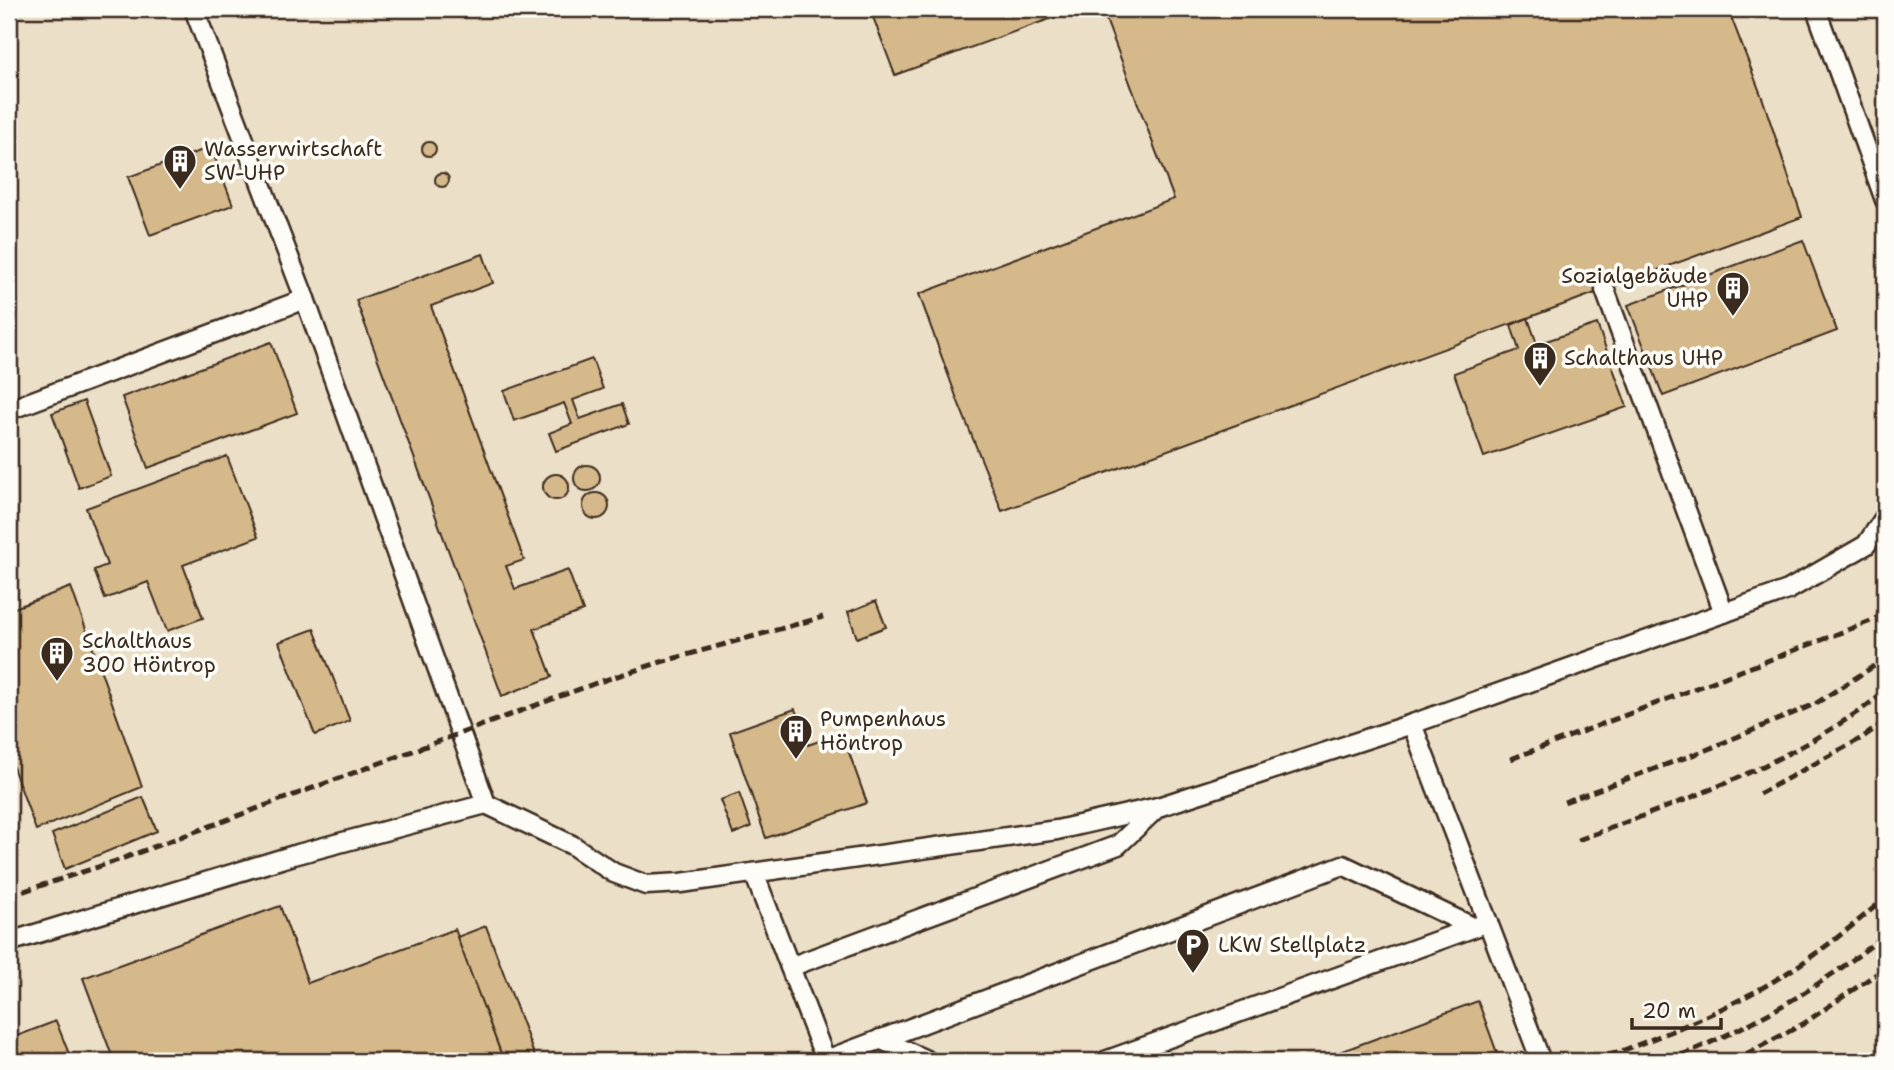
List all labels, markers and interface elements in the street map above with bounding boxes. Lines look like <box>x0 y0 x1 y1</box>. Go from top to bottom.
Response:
place label: Wasserwirtschaft SW-UHP <box>204 135 382 187</box>
building icon: Wasserwirtschaft SW-UHP <box>161 142 199 191</box>
place label: Sozialgebäude UHP <box>1561 262 1708 314</box>
building icon: Sozialgebäude UHP <box>1714 269 1752 318</box>
building icon: Schalthaus UHP <box>1521 339 1559 388</box>
place label: Schalthaus UHP <box>1564 344 1723 372</box>
place label: Schalthaus 300 Höntrop <box>82 627 216 679</box>
building icon: Schalthaus 300 Höntrop <box>38 634 76 683</box>
place label: Pumpenhaus Höntrop <box>820 705 946 757</box>
building icon: Pumpenhaus Höntrop <box>777 712 815 761</box>
parking icon: LKW Stellplatz <box>1174 926 1212 975</box>
place label: LKW Stellplatz <box>1218 931 1366 959</box>
scale bar <box>1632 986 1721 1030</box>
text: 20 m <box>1642 997 1696 1025</box>

